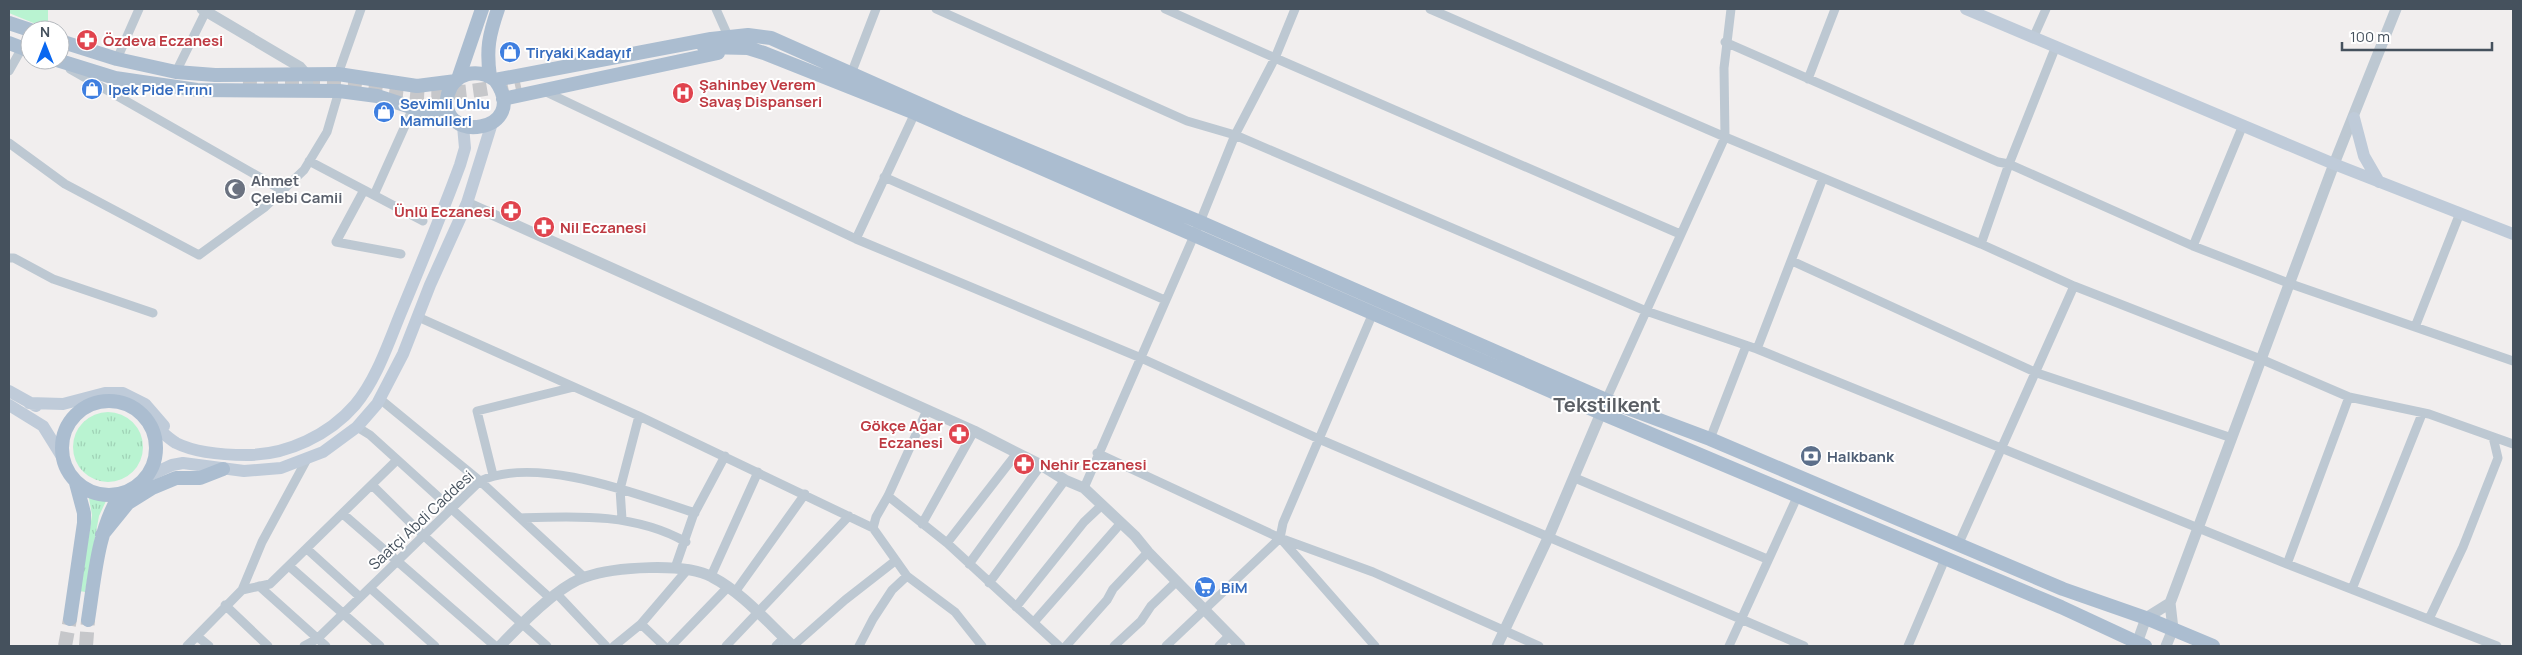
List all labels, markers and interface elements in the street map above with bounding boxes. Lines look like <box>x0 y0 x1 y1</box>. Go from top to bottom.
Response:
north arrow <box>20 20 70 70</box>
scale bar <box>2342 20 2492 52</box>
text: N <box>40 22 50 41</box>
text: 100 m <box>2350 26 2390 47</box>
pharmacy icon: Özdeva Eczanesi <box>75 28 99 52</box>
place label: Özdeva Eczanesi <box>103 30 223 51</box>
shop icon: Tiryaki Kadayıf <box>498 40 522 64</box>
place label: Tiryaki Kadayıf <box>526 42 631 63</box>
place label: Şahinbey Verem Savaş Dispanseri <box>699 74 822 112</box>
shop icon: Ipek Pide Fırını <box>80 77 104 101</box>
place label: Ipek Pide Fırını <box>108 79 212 100</box>
hospital icon: Şahinbey Verem Savaş Dispanseri <box>671 81 695 105</box>
place label: Sevimli Unlu Mamulleri <box>400 93 490 131</box>
shop icon: Sevimli Unlu Mamulleri <box>372 100 396 124</box>
place label: Ahmet Çelebi Camii <box>251 170 342 208</box>
mosque icon: Ahmet Çelebi Camii <box>223 177 247 201</box>
pharmacy icon: Ünlü Eczanesi <box>499 199 523 223</box>
place label: Ünlü Eczanesi <box>394 201 495 222</box>
pharmacy icon: Nil Eczanesi <box>532 215 556 239</box>
place label: Nil Eczanesi <box>560 217 646 238</box>
district label: Tekstilkent <box>1553 391 1661 418</box>
place label: Gökçe Ağar Eczanesi <box>860 415 943 453</box>
pharmacy icon: Gökçe Ağar Eczanesi <box>947 422 971 446</box>
bank icon: Halkbank <box>1799 444 1823 468</box>
place label: Halkbank <box>1827 446 1895 467</box>
pharmacy icon: Nehir Eczanesi <box>1012 452 1036 476</box>
place label: Nehir Eczanesi <box>1040 454 1147 475</box>
street label: Saatçi Abdi Caddesi <box>364 466 478 574</box>
supermarket icon: BiM <box>1193 575 1217 599</box>
place label: BiM <box>1221 577 1248 598</box>

